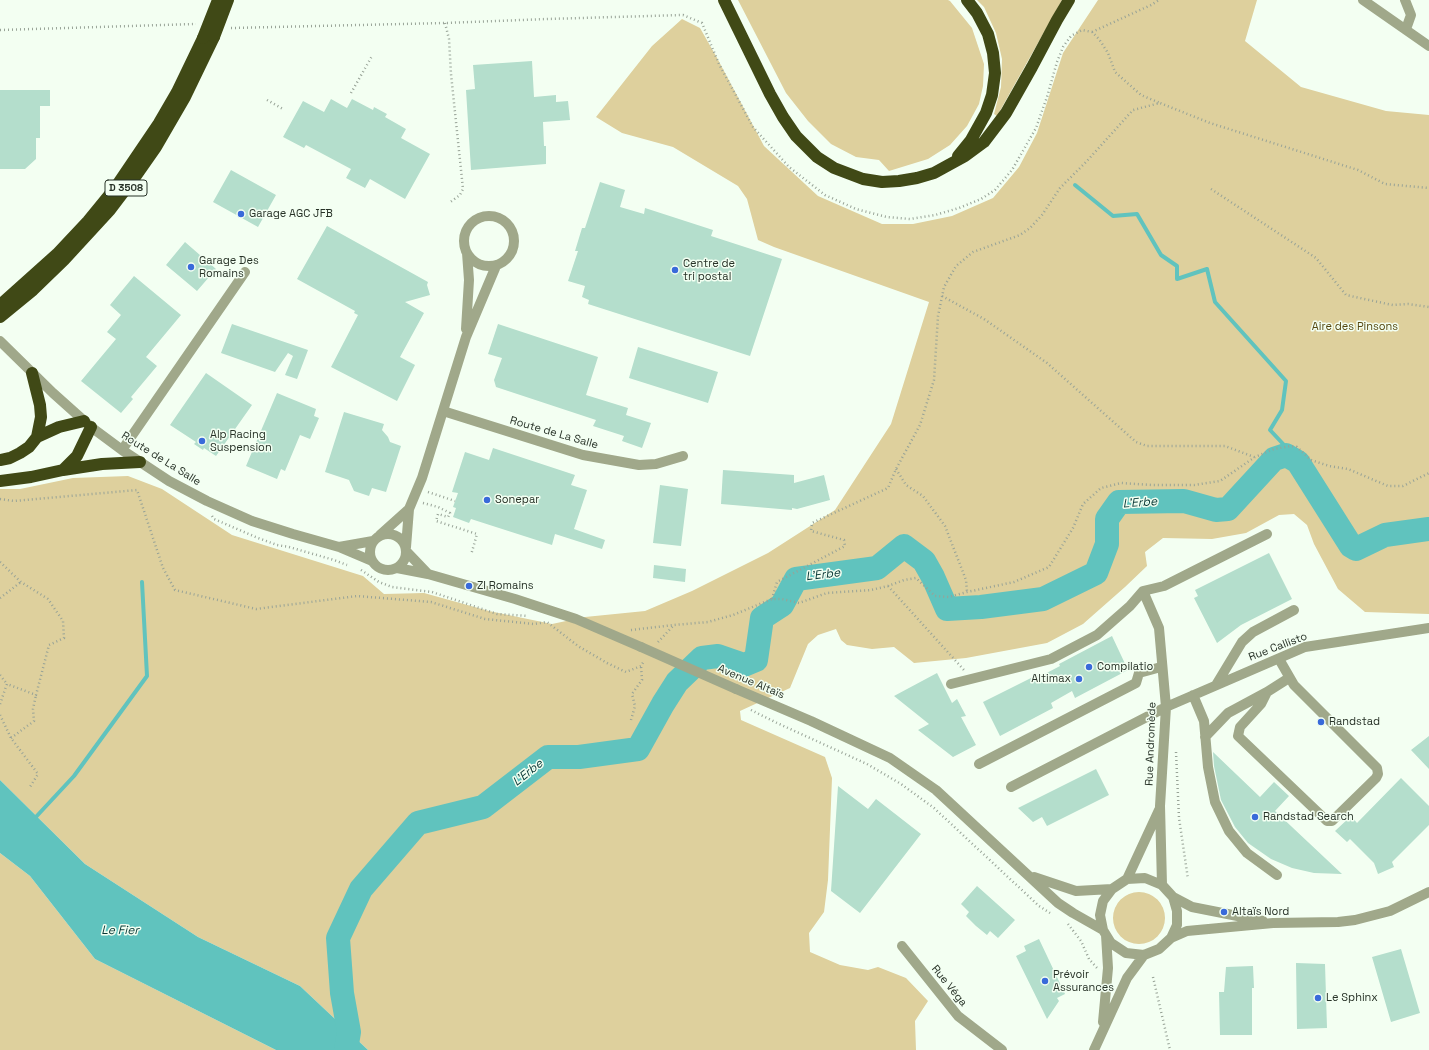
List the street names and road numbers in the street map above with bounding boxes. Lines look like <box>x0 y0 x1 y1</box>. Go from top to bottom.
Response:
road number: D 3508 <box>105 180 147 196</box>
street label: Route de La Salle <box>508 414 600 452</box>
street label: Route de La Salle <box>119 429 203 489</box>
street label: Rue Callisto <box>1247 630 1309 664</box>
street label: Avenue Altaïs <box>716 662 786 702</box>
street label: Rue Andromède <box>1143 702 1159 786</box>
street label: Rue Véga <box>928 963 970 1009</box>

